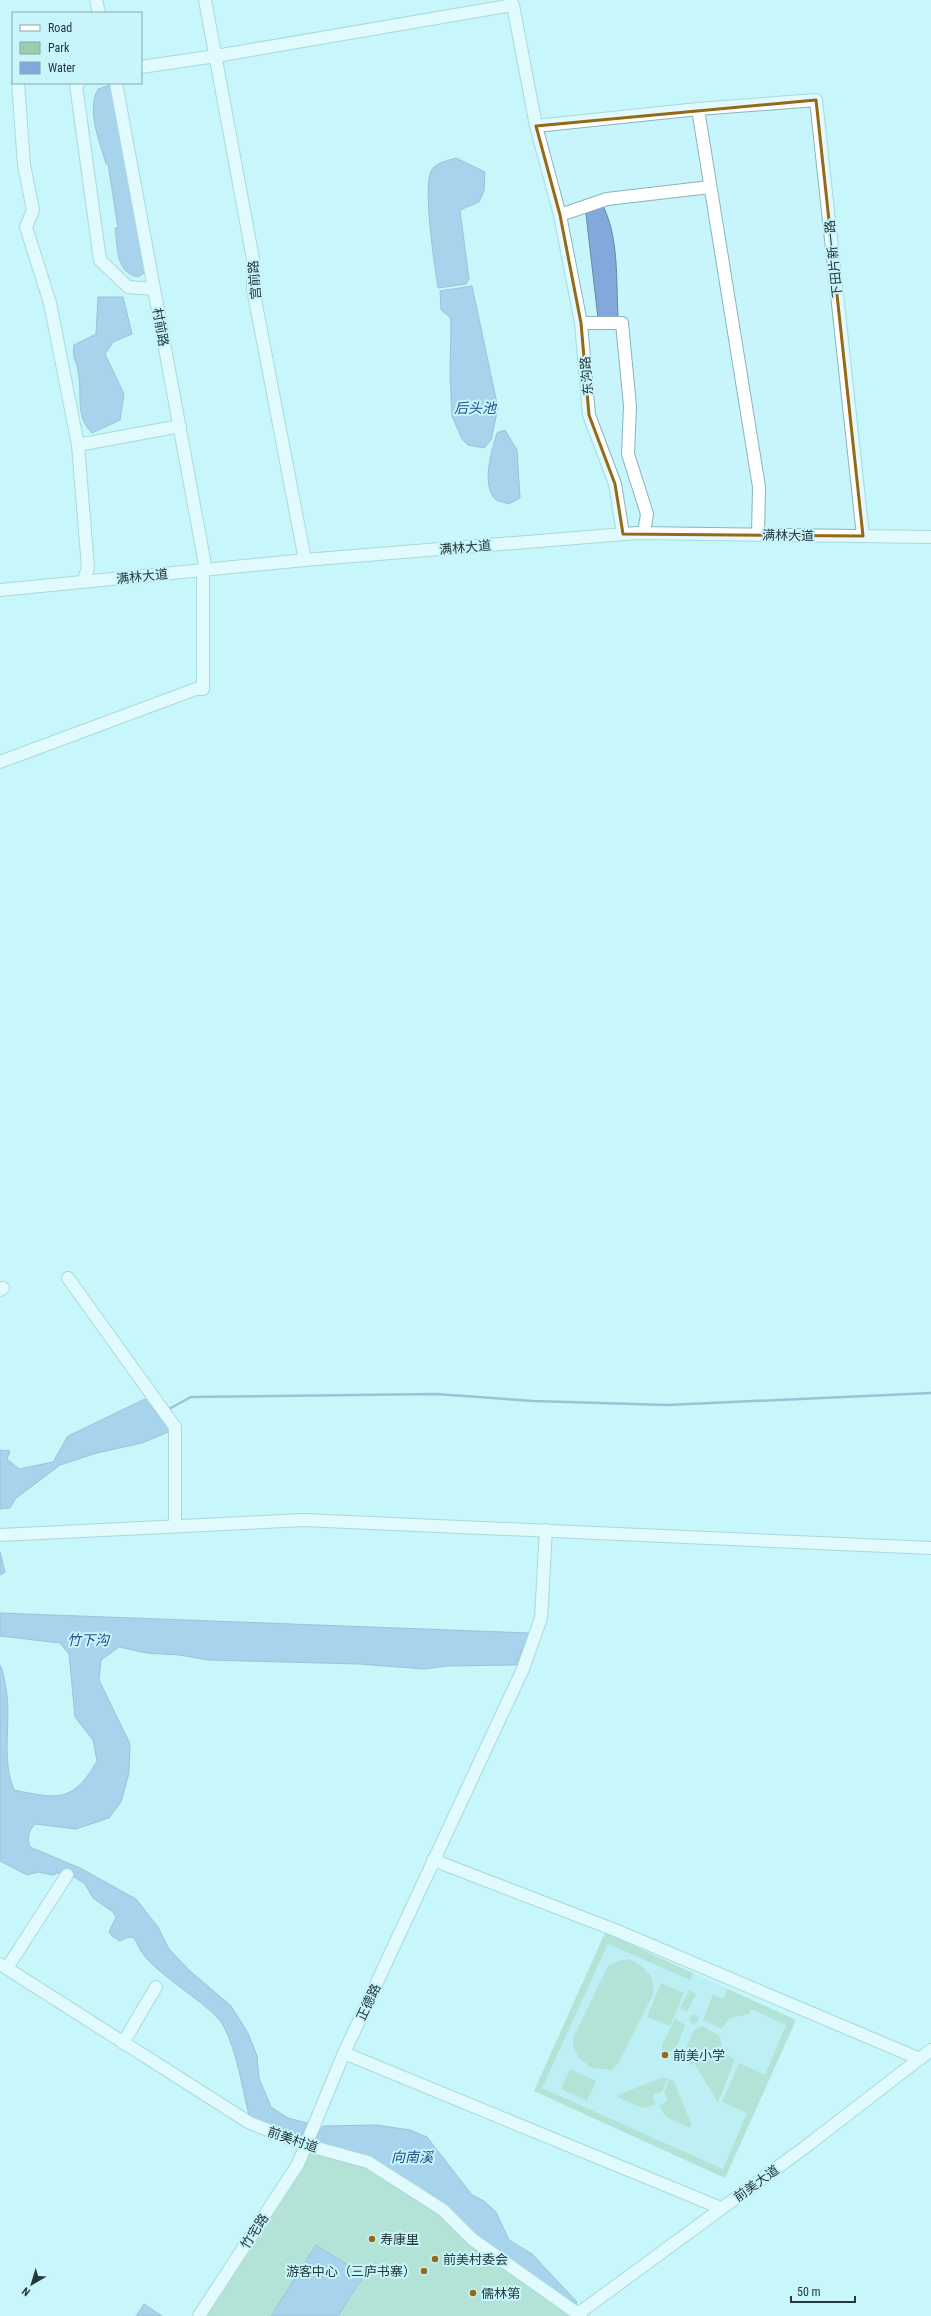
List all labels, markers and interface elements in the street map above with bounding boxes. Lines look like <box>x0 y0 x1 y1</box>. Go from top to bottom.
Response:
legend <box>12 12 142 84</box>
text: Road <box>48 21 72 35</box>
text: Park <box>48 41 70 55</box>
text: Water <box>48 61 76 75</box>
street label: 下田片新一路 <box>822 219 845 299</box>
street label: 宫前路 <box>245 260 264 300</box>
street label: 村前路 <box>150 307 171 348</box>
street label: 东沟路 <box>577 356 596 396</box>
water label: 后头池 <box>454 400 498 416</box>
street label: 满林大道 <box>762 528 814 543</box>
street label: 满林大道 <box>438 538 492 557</box>
street label: 满林大道 <box>115 566 169 587</box>
water label: 竹下沟 <box>67 1632 111 1648</box>
street label: 正德路 <box>353 1981 383 2023</box>
place label: 前美小学 <box>673 2048 725 2063</box>
marker: 前美小学 <box>660 2050 670 2060</box>
street label: 前美村道 <box>266 2124 320 2155</box>
water label: 向南溪 <box>391 2149 435 2165</box>
street label: 前美大道 <box>731 2162 782 2205</box>
street label: 竹宅路 <box>238 2211 271 2252</box>
place label: 寿康里 <box>380 2232 419 2247</box>
marker: 寿康里 <box>367 2234 377 2244</box>
place label: 前美村委会 <box>443 2252 508 2267</box>
marker: 前美村委会 <box>430 2254 440 2264</box>
north arrow <box>12 2264 52 2304</box>
place label: 游客中心（三庐书寨） <box>286 2264 416 2279</box>
marker: 游客中心（三庐书寨） <box>419 2266 429 2276</box>
scale bar <box>791 2278 855 2304</box>
text: N <box>19 2284 33 2299</box>
text: 50 m <box>797 2285 821 2299</box>
place label: 儒林第 <box>481 2286 520 2301</box>
marker: 儒林第 <box>468 2288 478 2298</box>

